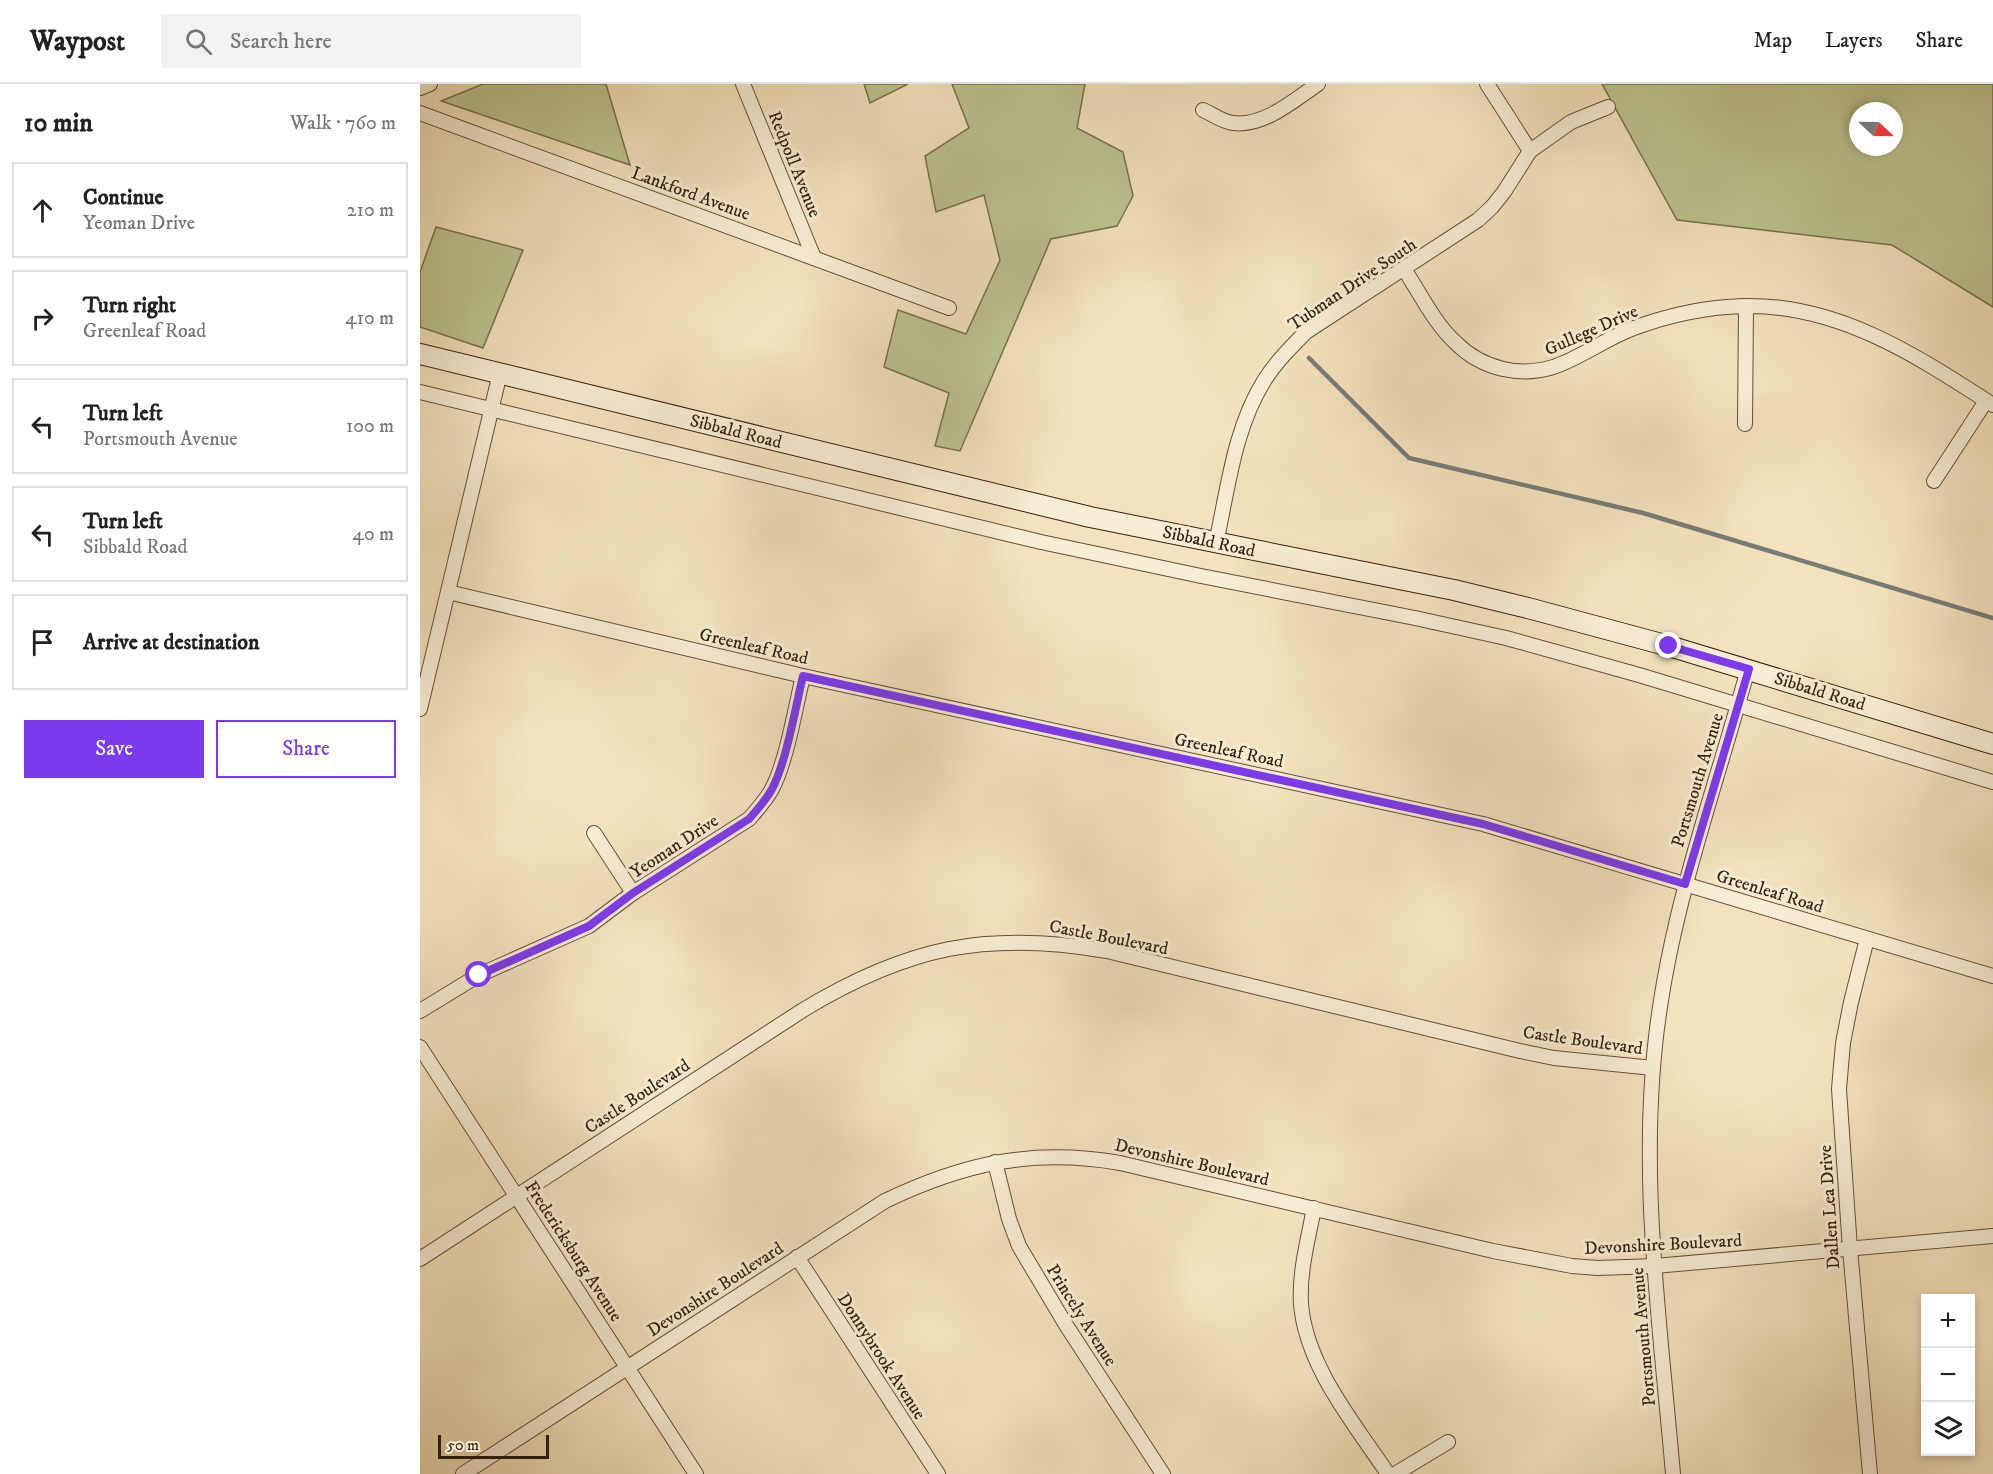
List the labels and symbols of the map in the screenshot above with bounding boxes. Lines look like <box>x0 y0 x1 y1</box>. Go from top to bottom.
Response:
north arrow <box>1849 102 1903 156</box>
street label: Redpoll Avenue <box>763 108 825 221</box>
street label: Lankford Avenue <box>628 162 753 226</box>
street label: Tubman Drive South <box>1284 233 1421 336</box>
street label: Gullege Drive <box>1541 301 1641 361</box>
street label: Sibbald Road <box>687 410 784 454</box>
street label: Sibbald Road <box>1160 521 1257 563</box>
street label: Greenleaf Road <box>697 624 810 670</box>
route end <box>1655 632 1681 658</box>
street label: Sibbald Road <box>1771 668 1868 716</box>
street label: Portsmouth Avenue <box>1667 711 1729 850</box>
street label: Greenleaf Road <box>1172 729 1285 773</box>
street label: Yeoman Drive <box>626 810 723 884</box>
street label: Greenleaf Road <box>1713 865 1826 919</box>
street label: Castle Boulevard <box>1047 916 1170 960</box>
route start <box>465 961 491 987</box>
street label: Castle Boulevard <box>1521 1022 1644 1060</box>
street label: Castle Boulevard <box>581 1055 694 1139</box>
street label: Devonshire Boulevard <box>1112 1135 1271 1191</box>
street label: Dallen Lea Drive <box>1815 1144 1845 1270</box>
street label: Fredericksburg Avenue <box>520 1177 627 1326</box>
street label: Devonshire Boulevard <box>1584 1230 1742 1260</box>
street label: Devonshire Boulevard <box>643 1238 788 1342</box>
street label: Princely Avenue <box>1041 1261 1121 1370</box>
street label: Portsmouth Avenue <box>1627 1267 1661 1407</box>
street label: Donnybrook Avenue <box>832 1289 930 1424</box>
scale bar <box>438 1432 549 1460</box>

